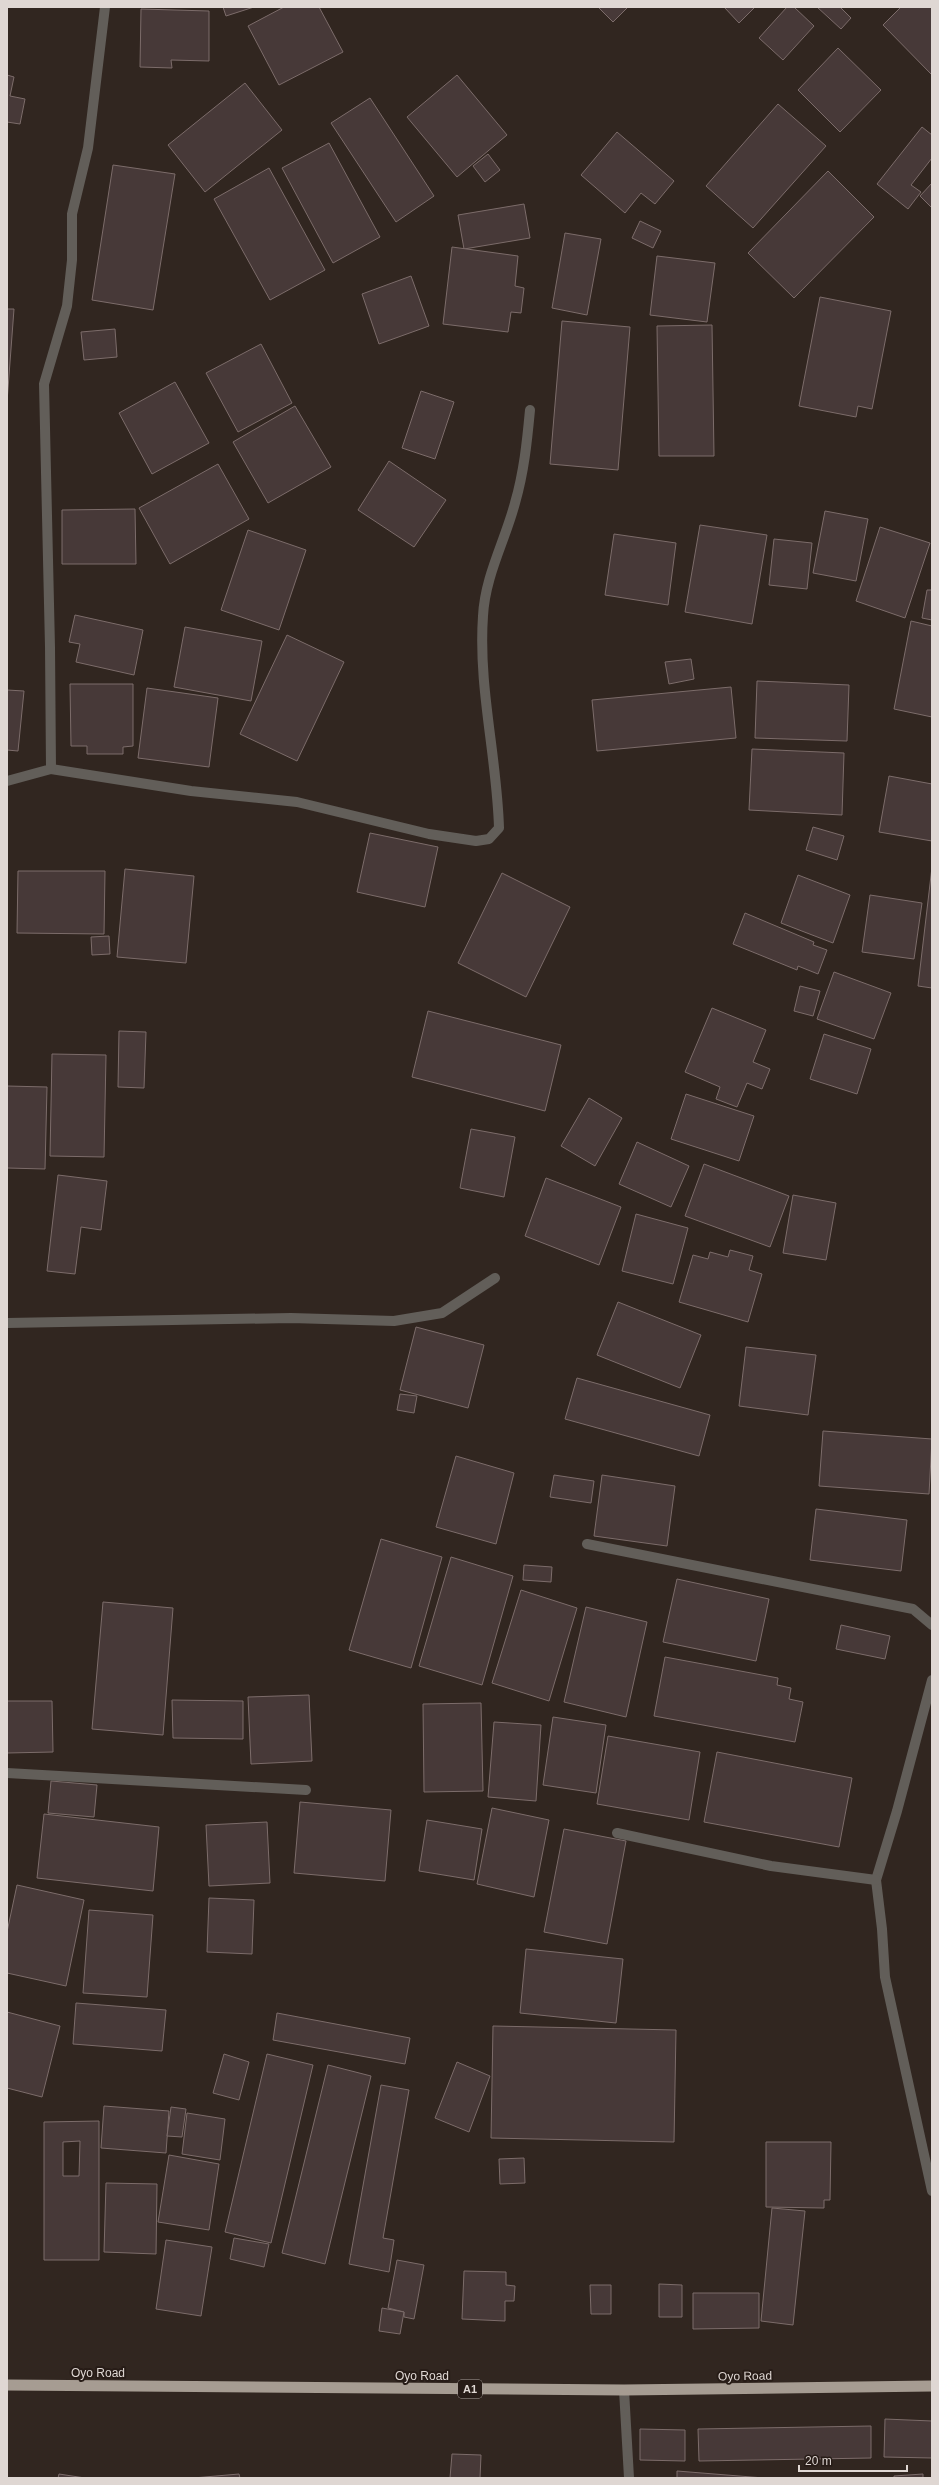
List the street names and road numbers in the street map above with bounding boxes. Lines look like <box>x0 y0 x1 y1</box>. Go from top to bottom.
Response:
street label: Oyo Road <box>71 2366 125 2380</box>
street label: Oyo Road <box>395 2369 449 2383</box>
street label: Oyo Road <box>718 2369 772 2383</box>
road number: A1 <box>458 2380 482 2398</box>

